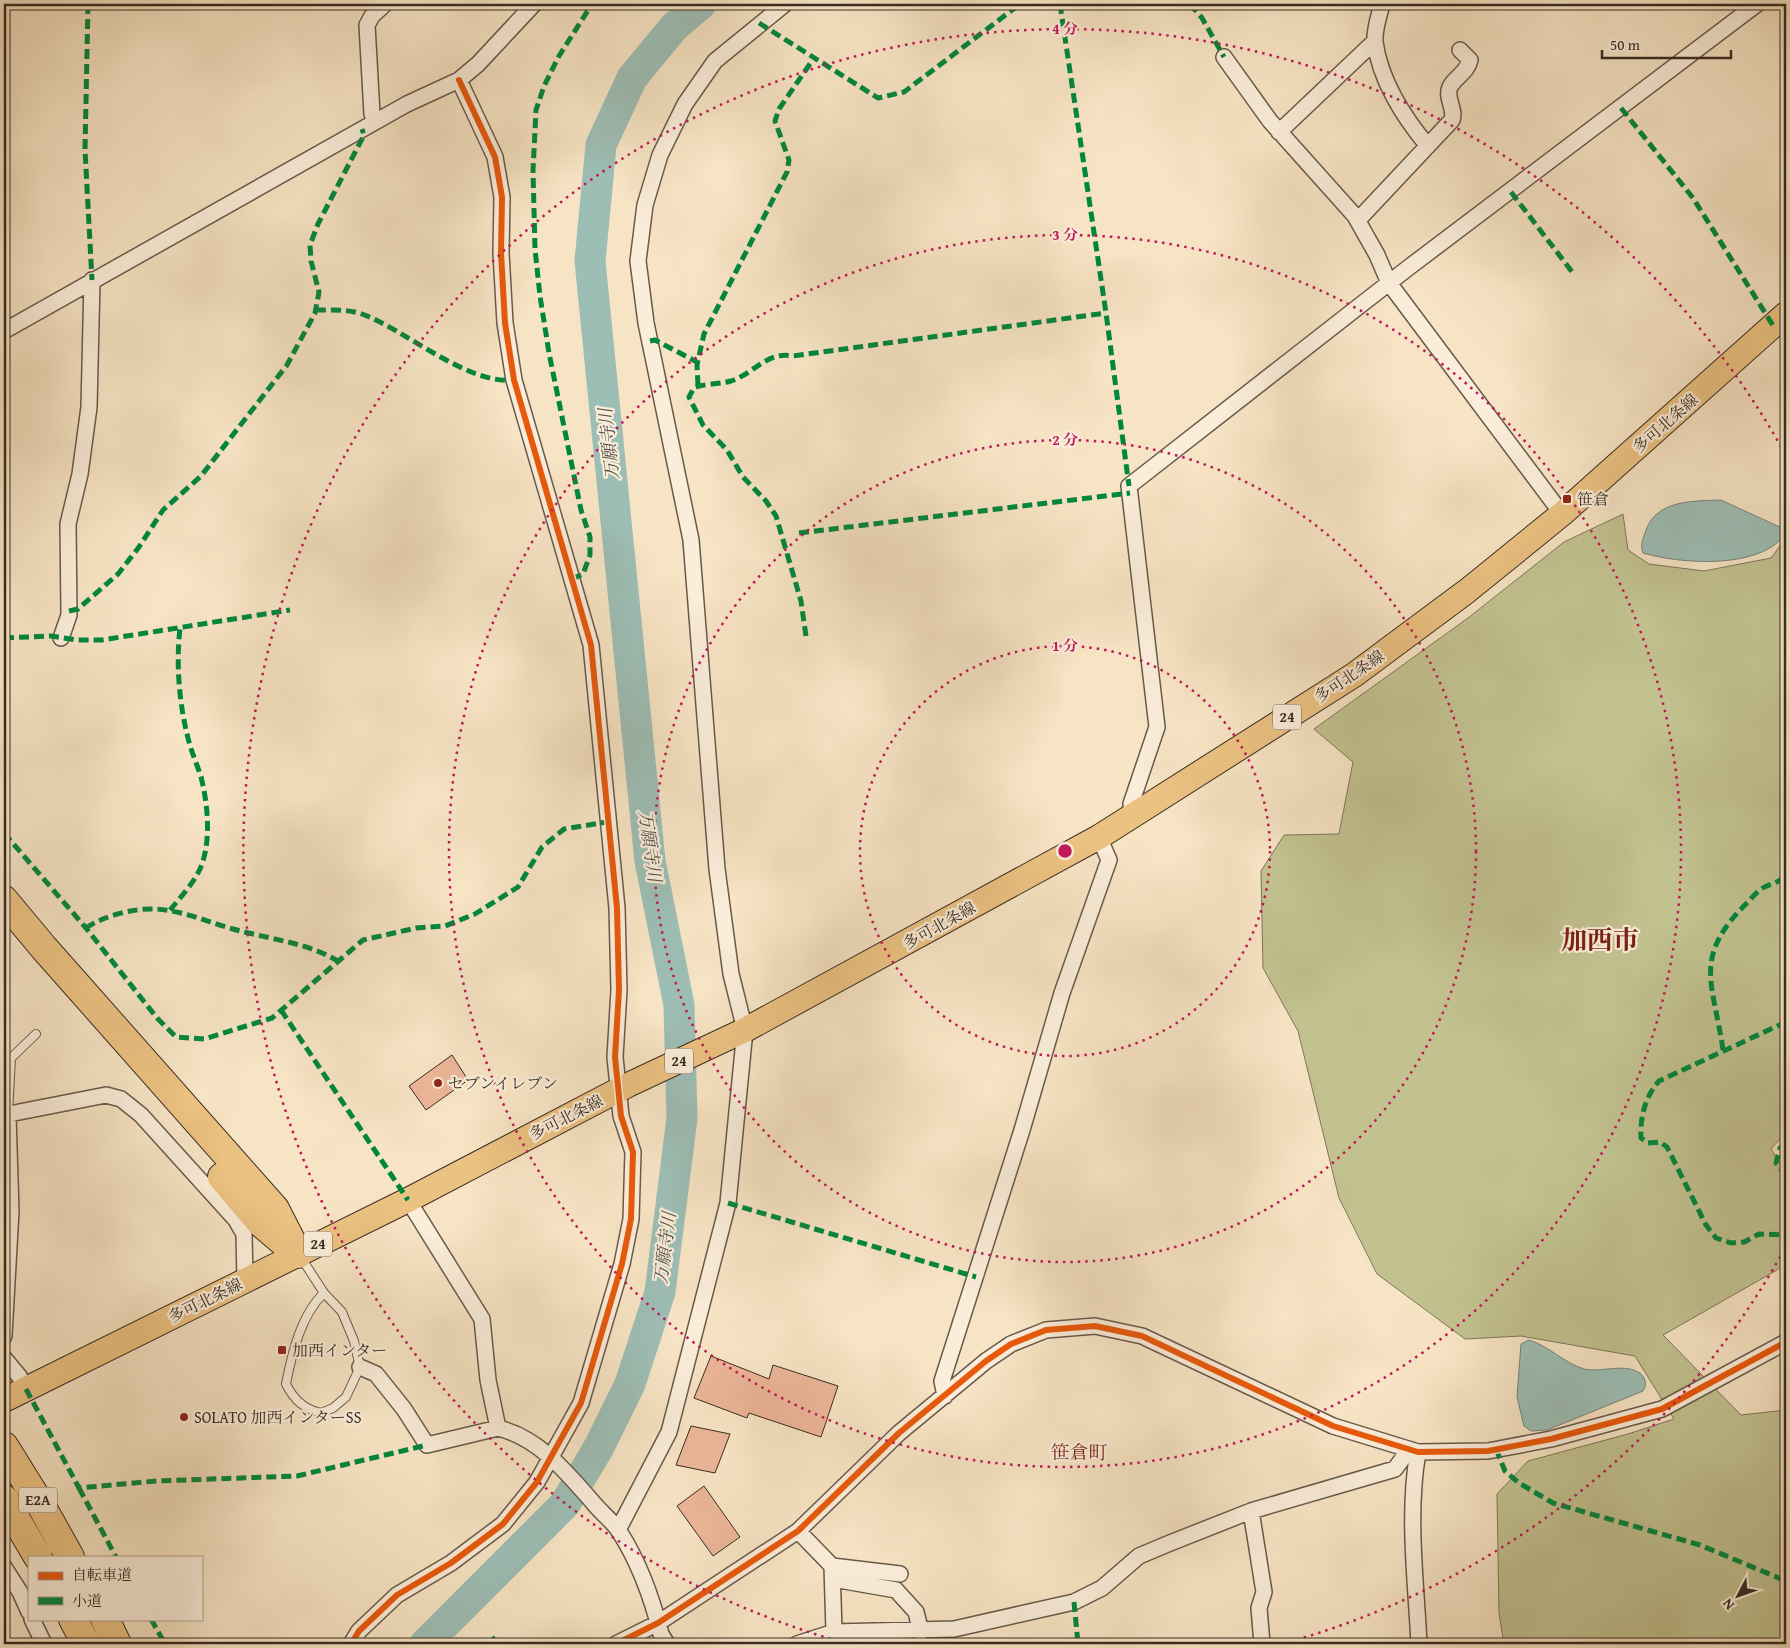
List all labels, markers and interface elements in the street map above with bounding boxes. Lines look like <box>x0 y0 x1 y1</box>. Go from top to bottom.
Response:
text: 4 分 <box>1052 18 1078 39</box>
scale bar <box>1602 28 1731 60</box>
text: 50 m <box>1610 34 1641 55</box>
text: 3 分 <box>1052 224 1078 245</box>
street label: 多可北条線 <box>1627 388 1703 458</box>
water label: 万願寺川 <box>591 405 626 481</box>
text: 2 分 <box>1052 429 1078 450</box>
place label: 笹倉 <box>1577 487 1609 511</box>
marker: 笹倉 <box>1561 493 1573 505</box>
text: 1 分 <box>1052 635 1078 656</box>
street label: 多可北条線 <box>1309 644 1389 708</box>
road number: 24 <box>1273 704 1301 730</box>
water label: 万願寺川 <box>632 808 669 885</box>
centre of rings <box>1056 842 1074 860</box>
street label: 多可北条線 <box>898 895 980 955</box>
district label: 加西市 <box>1561 920 1639 959</box>
road number: 24 <box>665 1048 693 1074</box>
place label: セブンイレブン <box>448 1071 558 1095</box>
marker: セブンイレブン <box>432 1077 444 1089</box>
street label: 多可北条線 <box>525 1088 607 1146</box>
water label: 万願寺川 <box>647 1209 683 1285</box>
road number: 24 <box>304 1232 332 1256</box>
street label: 多可北条線 <box>164 1272 246 1328</box>
place label: 加西インター <box>292 1338 387 1362</box>
marker: 加西インター <box>276 1344 288 1356</box>
place label: SOLATO 加西インターSS <box>194 1405 362 1429</box>
marker: SOLATO 加西インターSS <box>178 1411 190 1423</box>
district label: 笹倉町 <box>1050 1438 1108 1466</box>
road number: E2A <box>19 1488 57 1512</box>
legend <box>28 1556 202 1620</box>
text: 自転車道 <box>72 1564 132 1585</box>
north arrow <box>1712 1570 1762 1620</box>
text: 小道 <box>72 1590 102 1611</box>
text: N <box>1717 1594 1739 1615</box>

